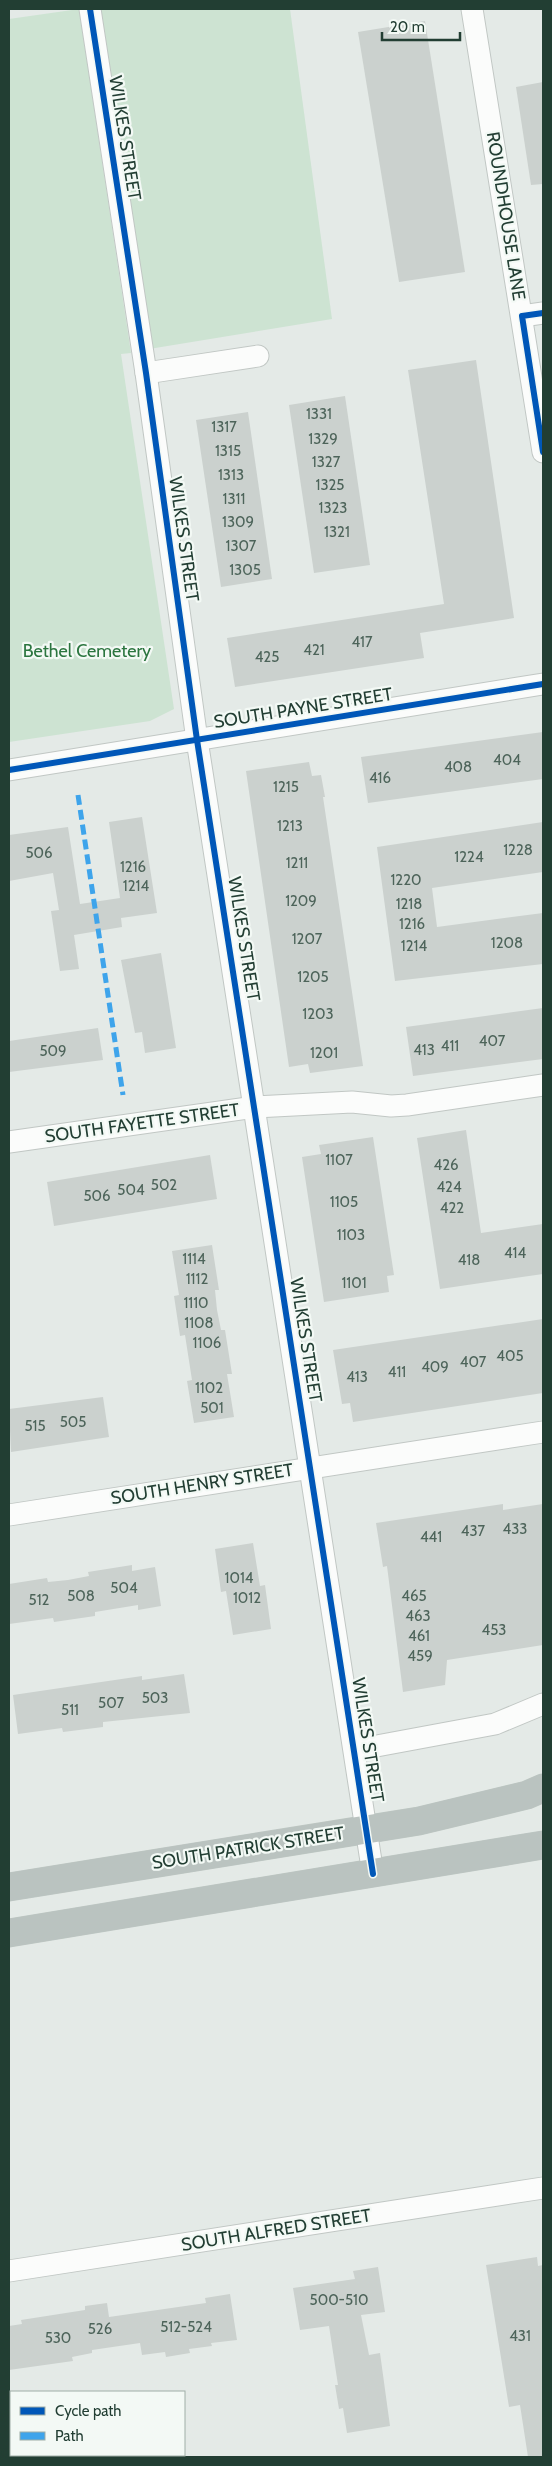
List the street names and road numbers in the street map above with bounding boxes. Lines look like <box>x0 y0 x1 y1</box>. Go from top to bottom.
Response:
street label: WILKES STREET <box>104 74 146 202</box>
street label: ROUNDHOUSE LANE <box>482 130 530 302</box>
street label: WILKES STREET <box>164 475 204 603</box>
street label: SOUTH PAYNE STREET <box>212 683 394 733</box>
street label: WILKES STREET <box>223 875 265 1003</box>
street label: SOUTH FAYETTE STREET <box>43 1098 241 1148</box>
street label: WILKES STREET <box>285 1276 327 1404</box>
street label: SOUTH HENRY STREET <box>109 1459 295 1509</box>
street label: WILKES STREET <box>347 1676 389 1804</box>
street label: SOUTH PATRICK STREET <box>150 1822 346 1874</box>
street label: SOUTH ALFRED STREET <box>180 2204 373 2256</box>

